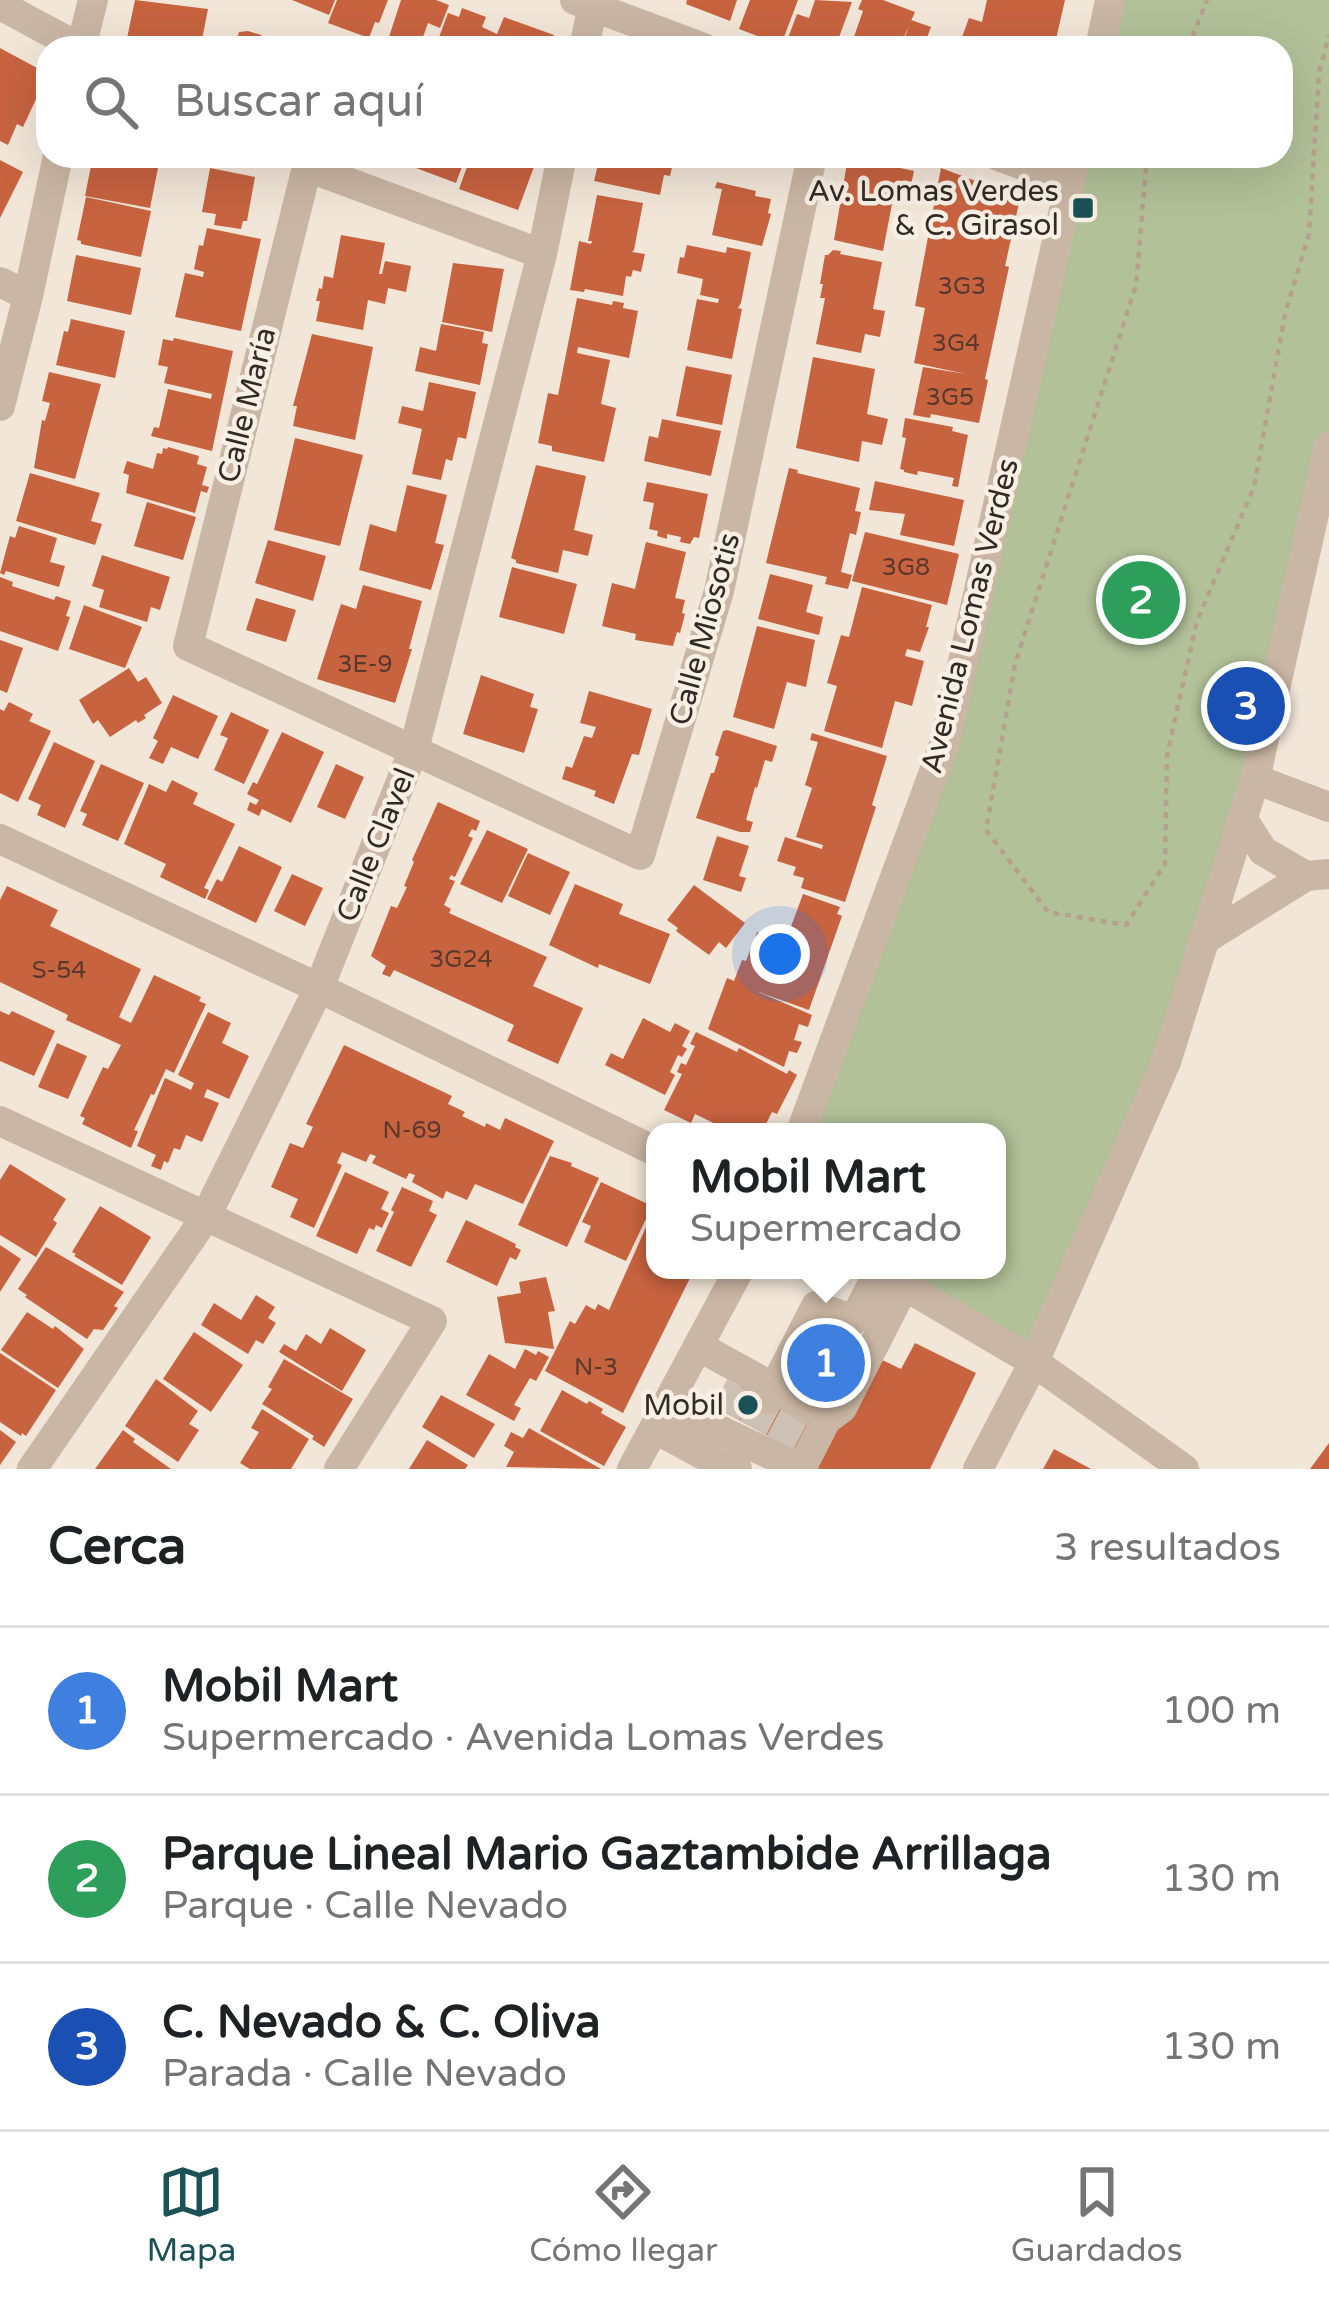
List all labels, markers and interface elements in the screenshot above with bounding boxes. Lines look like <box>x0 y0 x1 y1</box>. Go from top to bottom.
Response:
search box <box>36 36 1293 168</box>
icon: search <box>78 69 144 135</box>
text: Buscar aquí <box>174 75 424 129</box>
place label: Av. Lomas Verdes & C. Girasol <box>808 173 1059 244</box>
marker: Av. Lomas Verdes & C. Girasol <box>1070 195 1096 221</box>
house number: 3G3 <box>938 272 986 301</box>
street label: Calle María <box>210 323 284 487</box>
house number: 3G4 <box>932 329 980 358</box>
house number: 3G5 <box>926 383 974 412</box>
street label: Avenida Lomas Verdes <box>913 455 1027 777</box>
street label: Calle Miosotis <box>662 529 748 729</box>
house number: 3G8 <box>882 553 930 582</box>
pin: 2 <box>1102 555 1180 645</box>
house number: 3E-9 <box>337 650 393 679</box>
pin: 3 <box>1207 661 1285 751</box>
street label: Calle Clavel <box>328 763 424 927</box>
your location <box>750 924 810 984</box>
house number: 3G24 <box>429 945 493 974</box>
house number: S-54 <box>32 956 86 985</box>
house number: N-69 <box>382 1116 442 1145</box>
popup <box>646 1123 1006 1279</box>
text: Mobil Mart <box>690 1151 926 1205</box>
text: Supermercado <box>690 1205 962 1252</box>
pin: 1 <box>787 1318 865 1408</box>
house number: N-3 <box>574 1353 618 1382</box>
place label: Mobil <box>643 1387 724 1424</box>
marker: Mobil <box>735 1392 761 1418</box>
text: Cerca <box>48 1516 186 1578</box>
text: 3 resultados <box>1054 1524 1281 1571</box>
text: Mobil Mart <box>162 1660 398 1714</box>
text: 1 <box>75 1687 99 1734</box>
text: 100 m <box>1162 1687 1281 1734</box>
text: Supermercado · Avenida Lomas Verdes <box>162 1714 885 1761</box>
text: Parque Lineal Mario Gaztambide Arrillaga <box>162 1828 1051 1882</box>
text: 2 <box>75 1855 99 1902</box>
text: 130 m <box>1162 1855 1281 1902</box>
text: Parque · Calle Nevado <box>162 1882 568 1929</box>
text: C. Nevado & C. Oliva <box>162 1996 600 2050</box>
text: 3 <box>75 2023 99 2070</box>
text: 130 m <box>1162 2023 1281 2070</box>
text: Parada · Calle Nevado <box>162 2050 567 2097</box>
tab: Mapa <box>146 2159 236 2270</box>
tab: Cómo llegar <box>529 2159 718 2270</box>
tab: Guardados <box>1011 2159 1183 2270</box>

